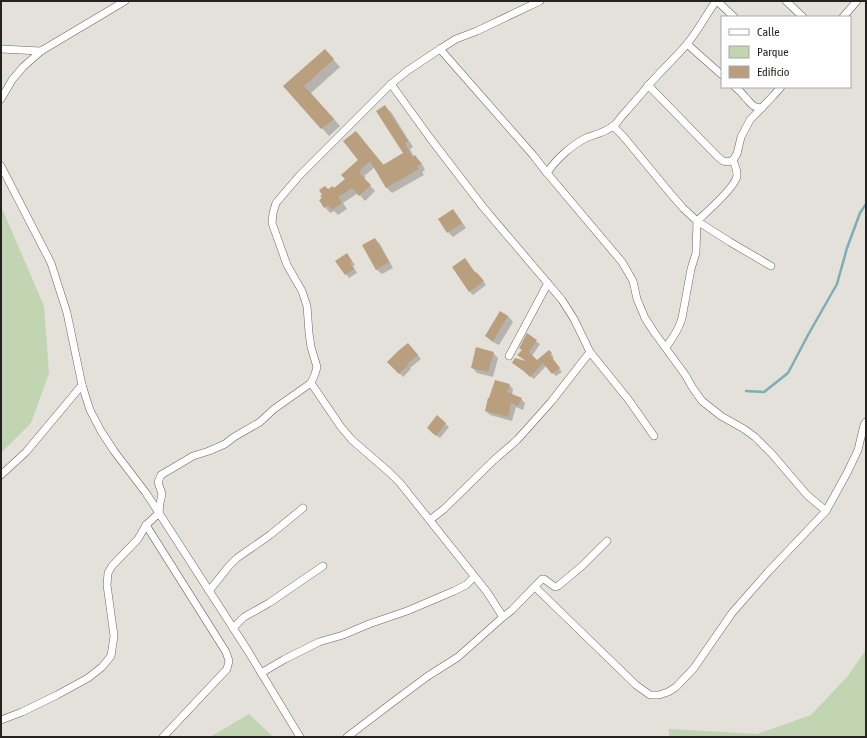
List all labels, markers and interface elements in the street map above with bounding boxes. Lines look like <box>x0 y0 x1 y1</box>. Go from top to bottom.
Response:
legend <box>721 16 851 88</box>
text: Calle <box>757 25 780 39</box>
text: Parque <box>757 45 789 59</box>
text: Edificio <box>757 65 790 79</box>

